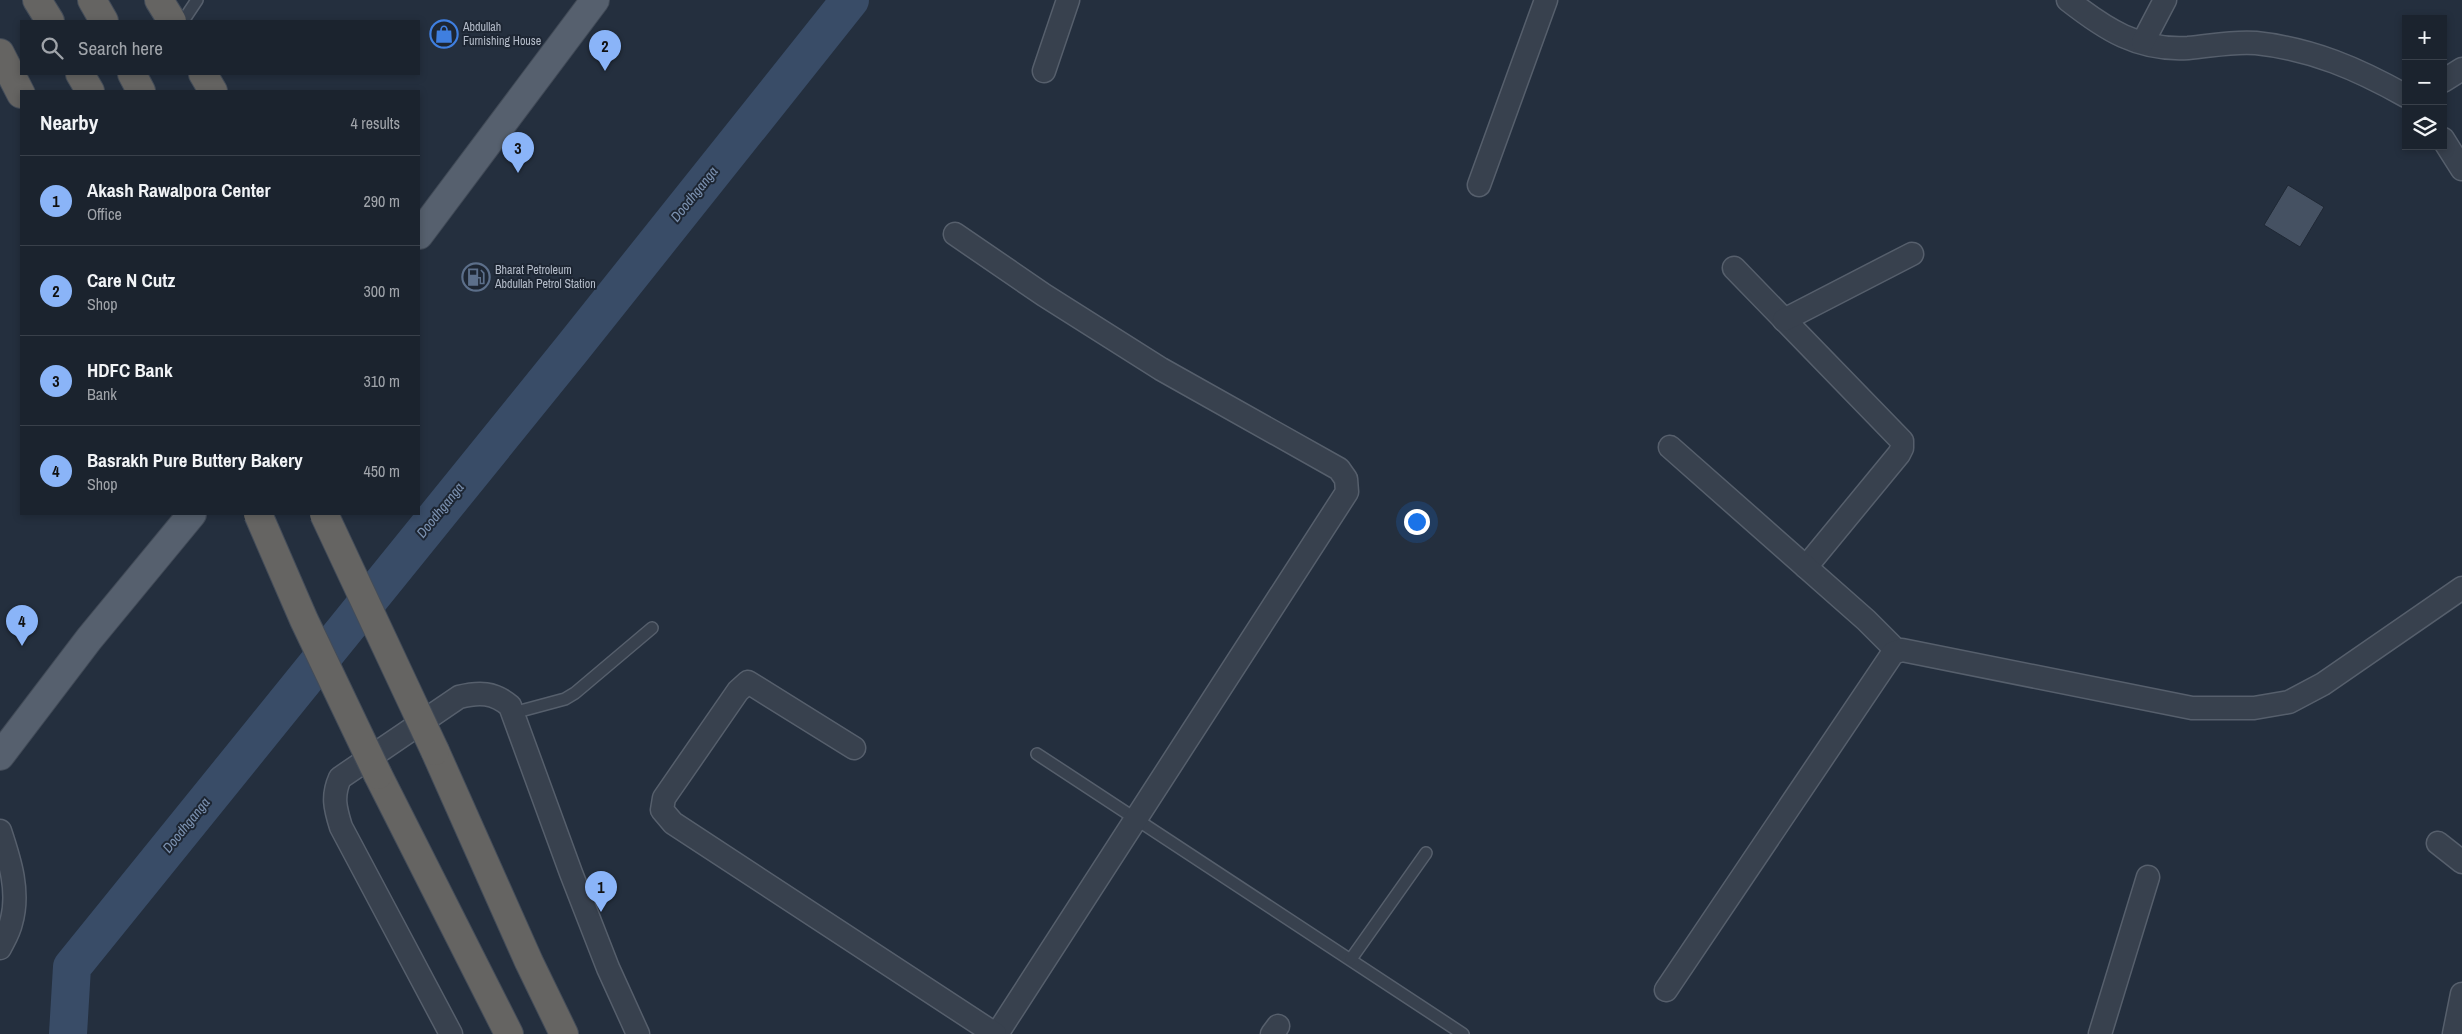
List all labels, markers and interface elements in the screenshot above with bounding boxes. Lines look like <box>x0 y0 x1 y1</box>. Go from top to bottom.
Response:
map controls <box>2402 15 2447 150</box>
button: + <box>2402 15 2447 60</box>
shop icon: Abdullah Furnishing House <box>429 19 459 49</box>
place label: Abdullah Furnishing House <box>462 19 541 49</box>
search box <box>20 20 420 75</box>
pin: 2 <box>589 30 621 71</box>
icon: search <box>38 34 66 62</box>
text: Search here <box>78 35 163 61</box>
button: − <box>2402 60 2447 105</box>
button: layers <box>2402 105 2447 150</box>
text: Nearby <box>40 108 98 137</box>
text: 4 results <box>350 112 400 134</box>
pin: 3 <box>502 132 534 173</box>
water label: Doodhganga <box>666 163 722 225</box>
text: Akash Rawalpora Center <box>87 177 271 203</box>
text: 1 <box>52 190 60 212</box>
text: 290 m <box>364 190 400 212</box>
text: Office <box>87 203 122 225</box>
fuel station icon: Bharat Petroleum Abdullah Petrol Station <box>461 262 491 292</box>
place label: Bharat Petroleum Abdullah Petrol Station <box>494 262 596 292</box>
text: Care N Cutz <box>87 267 175 293</box>
text: 2 <box>52 280 60 302</box>
text: 300 m <box>364 280 400 302</box>
text: Shop <box>87 293 118 315</box>
text: HDFC Bank <box>87 357 173 383</box>
text: 3 <box>52 370 60 392</box>
text: 310 m <box>364 370 400 392</box>
text: Bank <box>87 383 117 405</box>
text: Basrakh Pure Buttery Bakery <box>87 447 303 473</box>
text: 4 <box>52 460 60 482</box>
text: 450 m <box>364 460 400 482</box>
text: Shop <box>87 473 118 495</box>
water label: Doodhganga <box>412 479 468 541</box>
your location <box>1404 509 1430 535</box>
pin: 4 <box>6 605 38 646</box>
water label: Doodhganga <box>158 794 214 856</box>
pin: 1 <box>585 871 617 912</box>

